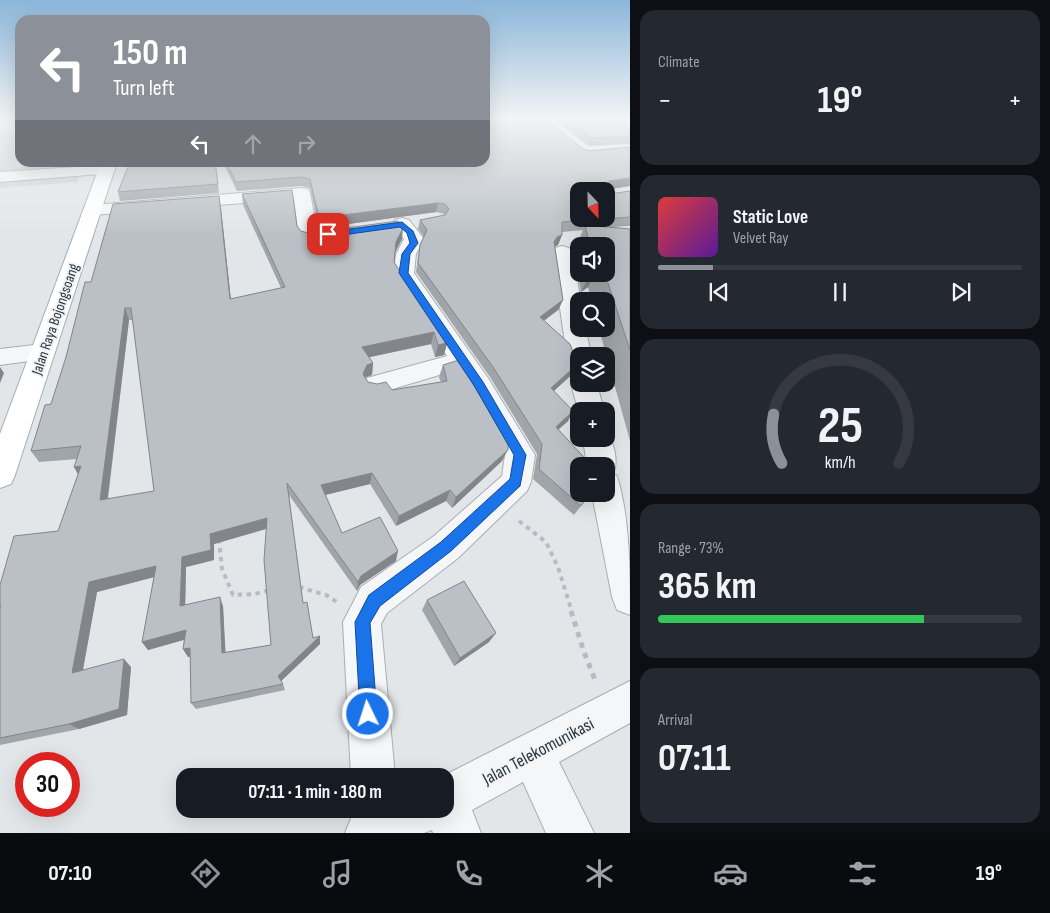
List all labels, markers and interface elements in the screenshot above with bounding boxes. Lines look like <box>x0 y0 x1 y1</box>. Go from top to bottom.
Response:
text: 150 m <box>113 32 187 75</box>
icon: left <box>30 35 95 100</box>
text: Climate <box>658 53 700 72</box>
text: Turn left <box>113 75 175 102</box>
text: 19° <box>818 78 862 123</box>
text: − <box>658 84 672 117</box>
text: + <box>1008 84 1022 117</box>
icon: left <box>186 130 214 158</box>
icon: ahead <box>239 130 267 158</box>
icon: right <box>292 130 320 158</box>
north arrow <box>570 182 615 228</box>
map controls <box>570 182 615 502</box>
text: Static Love <box>733 206 808 229</box>
pin <box>307 213 349 255</box>
icon: arrive <box>314 220 342 248</box>
text: Velvet Ray <box>733 229 788 248</box>
button: sound <box>570 237 615 282</box>
street label: Jalan Raya Bojongsoang <box>27 261 83 378</box>
icon: previous <box>705 278 733 306</box>
icon: pause <box>826 278 854 306</box>
icon: next <box>947 278 975 306</box>
button: search <box>570 292 615 337</box>
button: layers <box>570 347 615 392</box>
text: 25 <box>817 395 863 458</box>
button: + <box>570 402 615 447</box>
text: km/h <box>825 452 855 473</box>
button: − <box>570 457 615 502</box>
text: Range · 73% <box>658 539 724 558</box>
text: 365 km <box>658 564 757 609</box>
position arrow <box>341 687 393 739</box>
text: Arrival <box>658 711 692 730</box>
street label: Jalan Telekomunikasi <box>478 713 598 790</box>
text: 07:11 <box>658 736 731 781</box>
speed limit sign: 30 <box>15 752 80 817</box>
text: 07:11 · 1 min · 180 m <box>248 781 382 804</box>
icon: directions <box>188 856 223 891</box>
icon: music <box>320 856 355 891</box>
icon: phone <box>451 856 486 891</box>
icon: climate <box>582 856 617 891</box>
icon: car <box>713 856 748 891</box>
icon: filters <box>845 856 880 891</box>
text: 07:10 <box>48 860 92 887</box>
text: 19° <box>976 860 1002 887</box>

